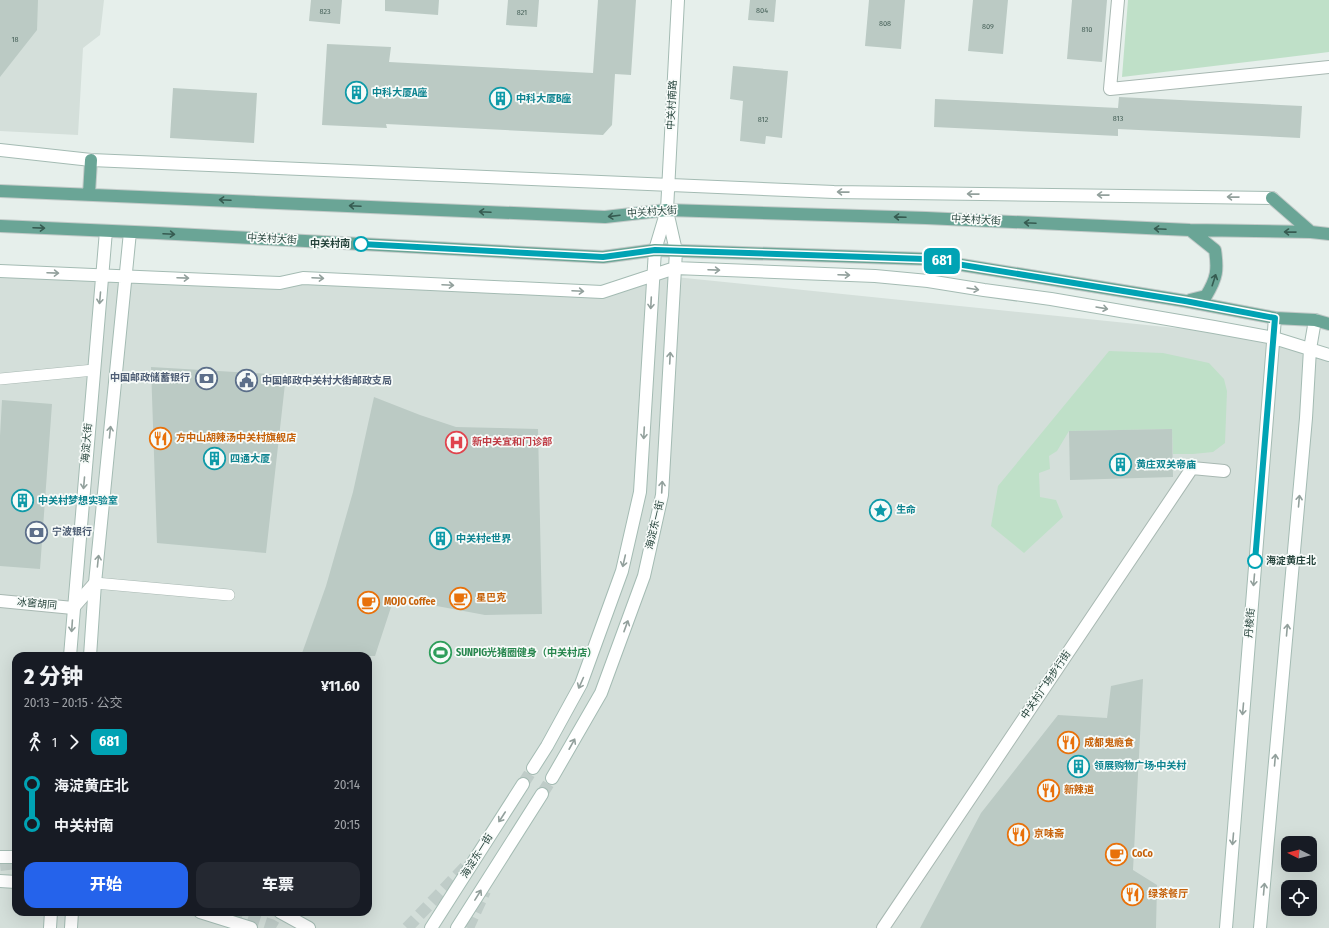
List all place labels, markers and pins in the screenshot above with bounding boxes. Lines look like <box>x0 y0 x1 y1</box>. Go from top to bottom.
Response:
building icon: 中科大厦A座 <box>343 80 369 106</box>
building icon: 中科大厦B座 <box>487 86 513 112</box>
place label: 中科大厦A座 <box>372 87 427 99</box>
place label: 中科大厦B座 <box>516 93 572 105</box>
marker: 中关村南 <box>353 236 369 252</box>
place label: 中关村南 <box>310 237 350 250</box>
bank icon: 中国邮政储蓄银行 <box>193 365 219 391</box>
public building icon: 中国邮政中关村大街邮政支局 <box>234 368 260 394</box>
place label: 中国邮政储蓄银行 <box>110 371 190 384</box>
place label: 中国邮政中关村大街邮政支局 <box>262 374 392 387</box>
restaurant icon: 方中山胡辣汤中关村旗舰店 <box>147 425 173 451</box>
hospital icon: 新中关宜和门诊部 <box>443 429 469 455</box>
place label: 方中山胡辣汤中关村旗舰店 <box>176 431 296 444</box>
place label: 新中关宜和门诊部 <box>472 436 552 448</box>
building icon: 四通大厦 <box>202 446 228 472</box>
building icon: 黄庄双关帝庙 <box>1108 452 1134 478</box>
place label: 四通大厦 <box>230 453 270 465</box>
place label: 黄庄双关帝庙 <box>1136 459 1196 471</box>
building icon: 中关村梦想实验室 <box>10 488 36 514</box>
place label: 中关村梦想实验室 <box>38 494 118 507</box>
place icon: 生命 <box>867 497 893 523</box>
place label: 生命 <box>896 504 916 516</box>
bank icon: 宁波银行 <box>24 519 50 545</box>
place label: 宁波银行 <box>52 526 92 538</box>
building icon: 中关村e世界 <box>427 526 453 552</box>
place label: 中关村e世界 <box>456 532 512 545</box>
marker: 海淀黄庄北 <box>1247 553 1263 569</box>
place label: 海淀黄庄北 <box>1266 555 1316 567</box>
cafe icon: 星巴克 <box>447 585 473 611</box>
cafe icon: MOJO Coffee <box>355 589 381 615</box>
place label: 星巴克 <box>476 592 506 604</box>
place label: MOJO Coffee <box>384 596 436 608</box>
sports icon: SUNPIG光猪圈健身（中关村店） <box>428 640 454 666</box>
place label: SUNPIG光猪圈健身（中关村店） <box>456 646 597 659</box>
restaurant icon: 成都鬼瘾食 <box>1055 730 1081 756</box>
place label: 成都鬼瘾食 <box>1084 736 1134 749</box>
building icon: 领展购物广场·中关村 <box>1065 753 1091 779</box>
place label: 领展购物广场·中关村 <box>1094 759 1186 772</box>
restaurant icon: 新辣道 <box>1035 777 1061 803</box>
place label: 新辣道 <box>1064 783 1094 796</box>
restaurant icon: 京味斋 <box>1006 821 1032 847</box>
place label: 京味斋 <box>1034 828 1064 840</box>
cafe icon: CoCo <box>1104 841 1130 867</box>
place label: CoCo <box>1132 848 1153 860</box>
restaurant icon: 绿茶餐厅 <box>1119 881 1145 907</box>
place label: 绿茶餐厅 <box>1148 888 1188 900</box>

